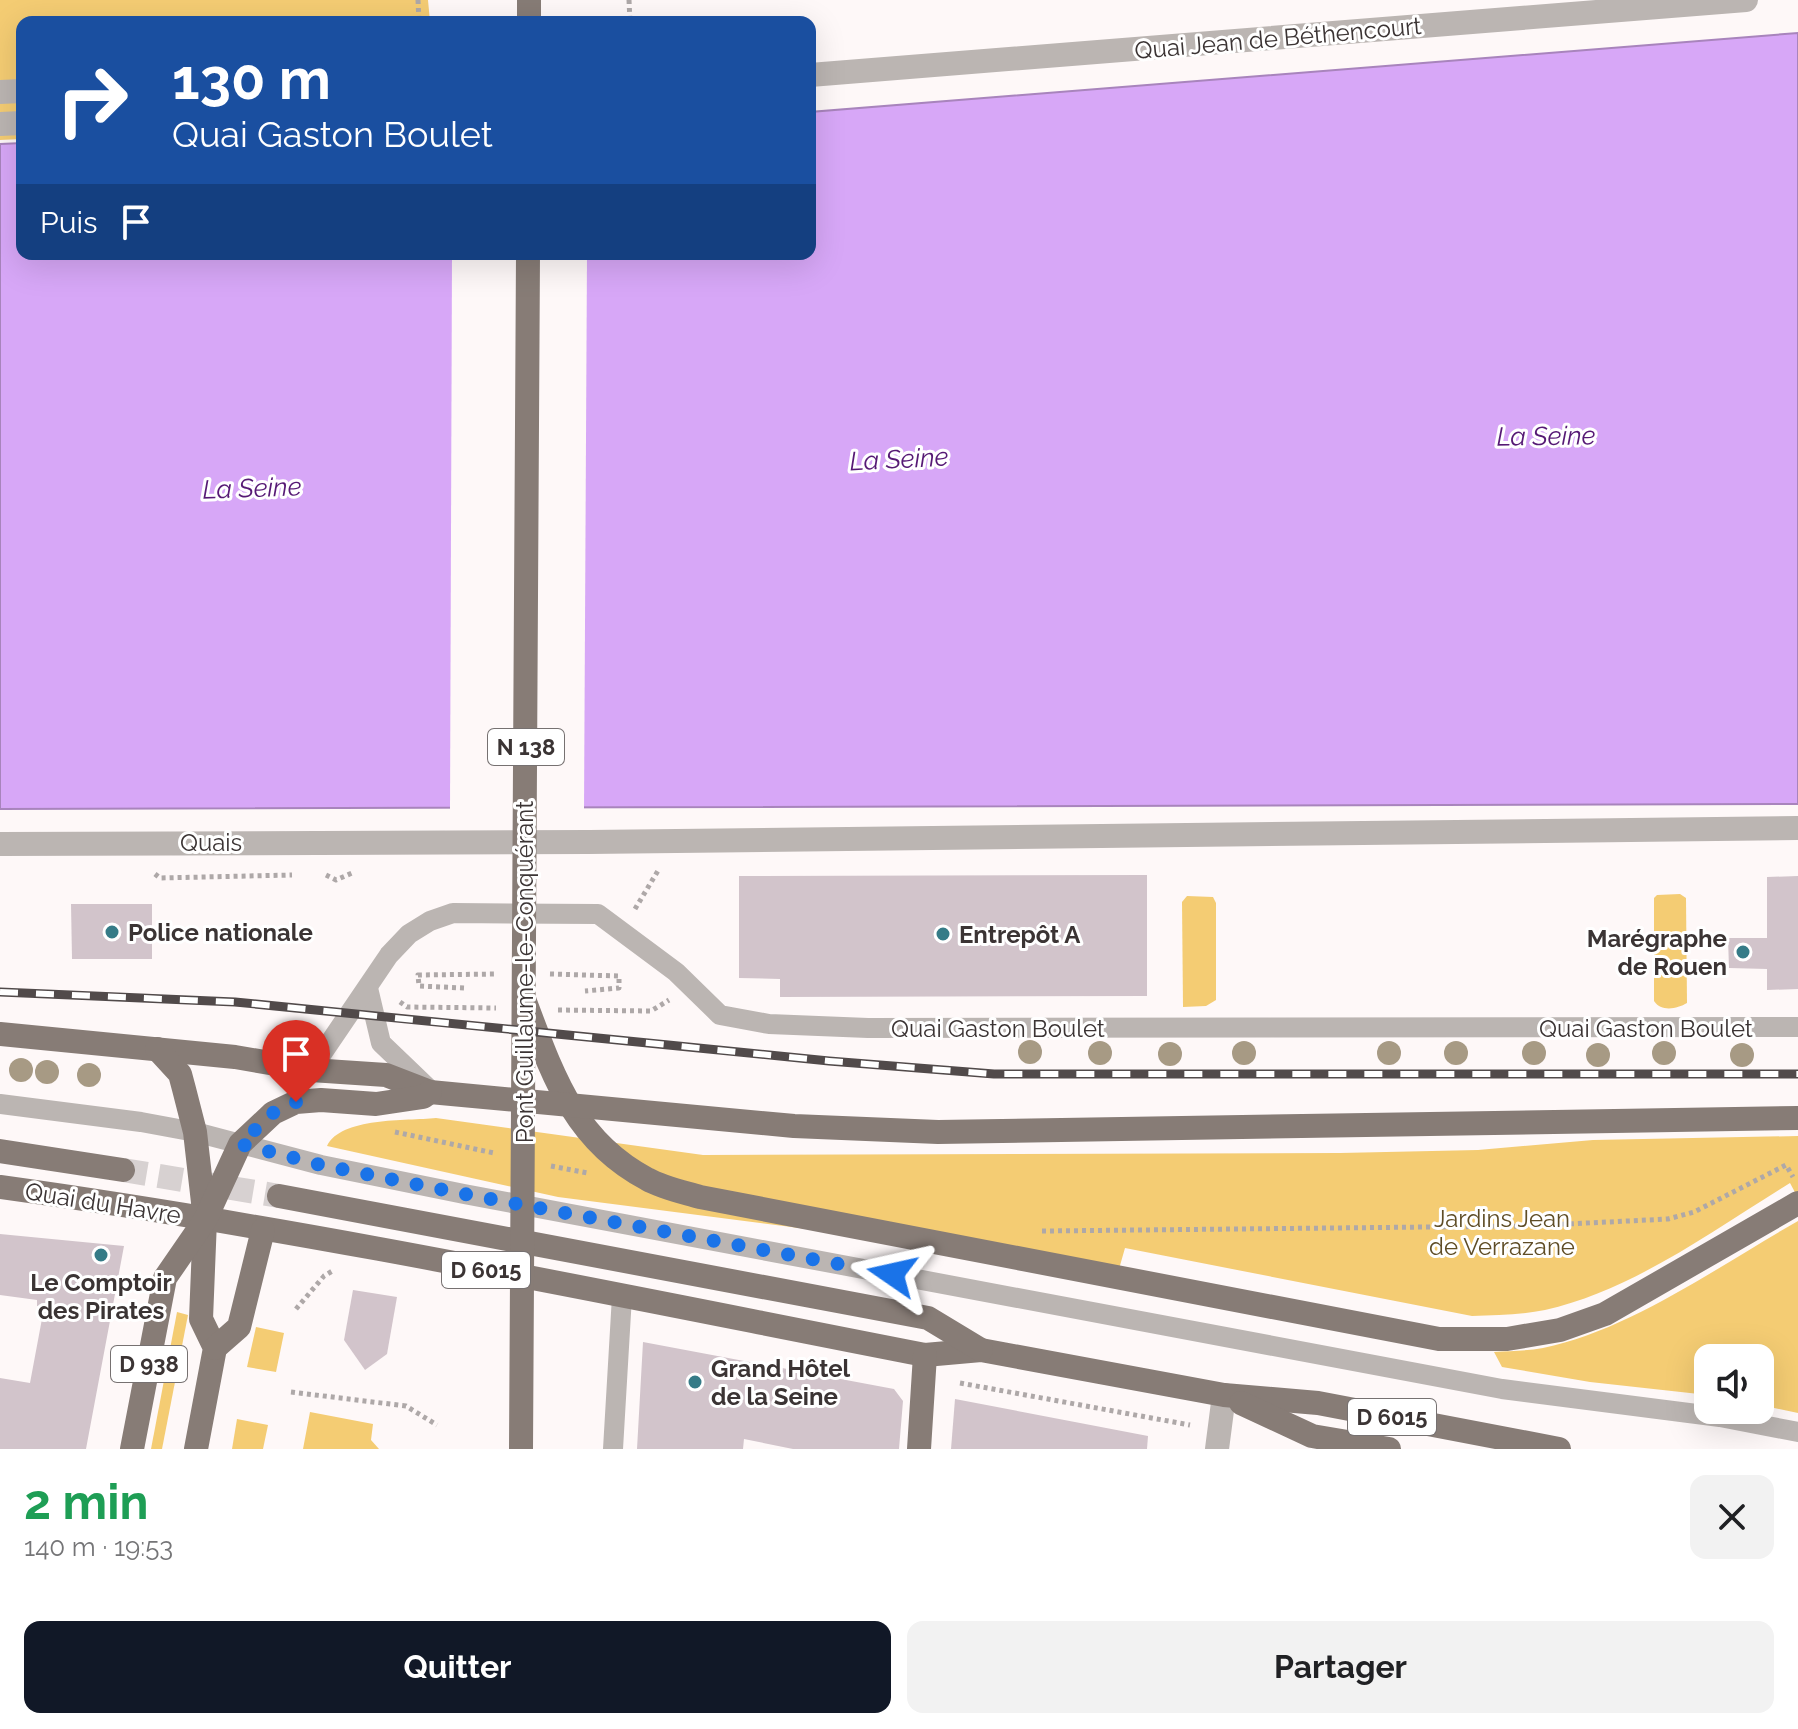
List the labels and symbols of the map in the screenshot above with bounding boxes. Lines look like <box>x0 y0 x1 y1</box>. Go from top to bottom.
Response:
street label: Quai Jean de Béthencourt <box>1133 11 1423 65</box>
water label: La Seine <box>1496 420 1596 452</box>
water label: La Seine <box>849 441 949 477</box>
water label: La Seine <box>202 471 302 505</box>
road number: N 138 <box>488 729 564 765</box>
street label: Pont Guillaume-le-Conquérant <box>510 801 539 1143</box>
street label: Quais <box>180 828 242 857</box>
place label: Police nationale <box>128 918 313 947</box>
place label: Entrepôt A <box>959 920 1081 949</box>
marker: Police nationale <box>103 923 121 941</box>
place label: Marégraphe de Rouen <box>1587 924 1727 981</box>
marker: Entrepôt A <box>934 925 952 943</box>
marker: Marégraphe de Rouen <box>1734 943 1752 961</box>
street label: Quai Gaston Boulet <box>891 1014 1105 1043</box>
street label: Quai Gaston Boulet <box>1539 1014 1753 1043</box>
pin <box>262 1020 330 1102</box>
street label: Quai du Havre <box>23 1176 183 1230</box>
park label: Jardins Jean de Verrazane <box>1429 1204 1575 1261</box>
position arrow <box>850 1232 934 1316</box>
marker: Le Comptoir des Pirates <box>92 1246 110 1264</box>
road number: D 6015 <box>442 1252 530 1288</box>
place label: Le Comptoir des Pirates <box>30 1268 172 1325</box>
road number: D 938 <box>111 1346 187 1382</box>
place label: Grand Hôtel de la Seine <box>711 1354 851 1411</box>
marker: Grand Hôtel de la Seine <box>686 1373 704 1391</box>
road number: D 6015 <box>1348 1399 1436 1435</box>

